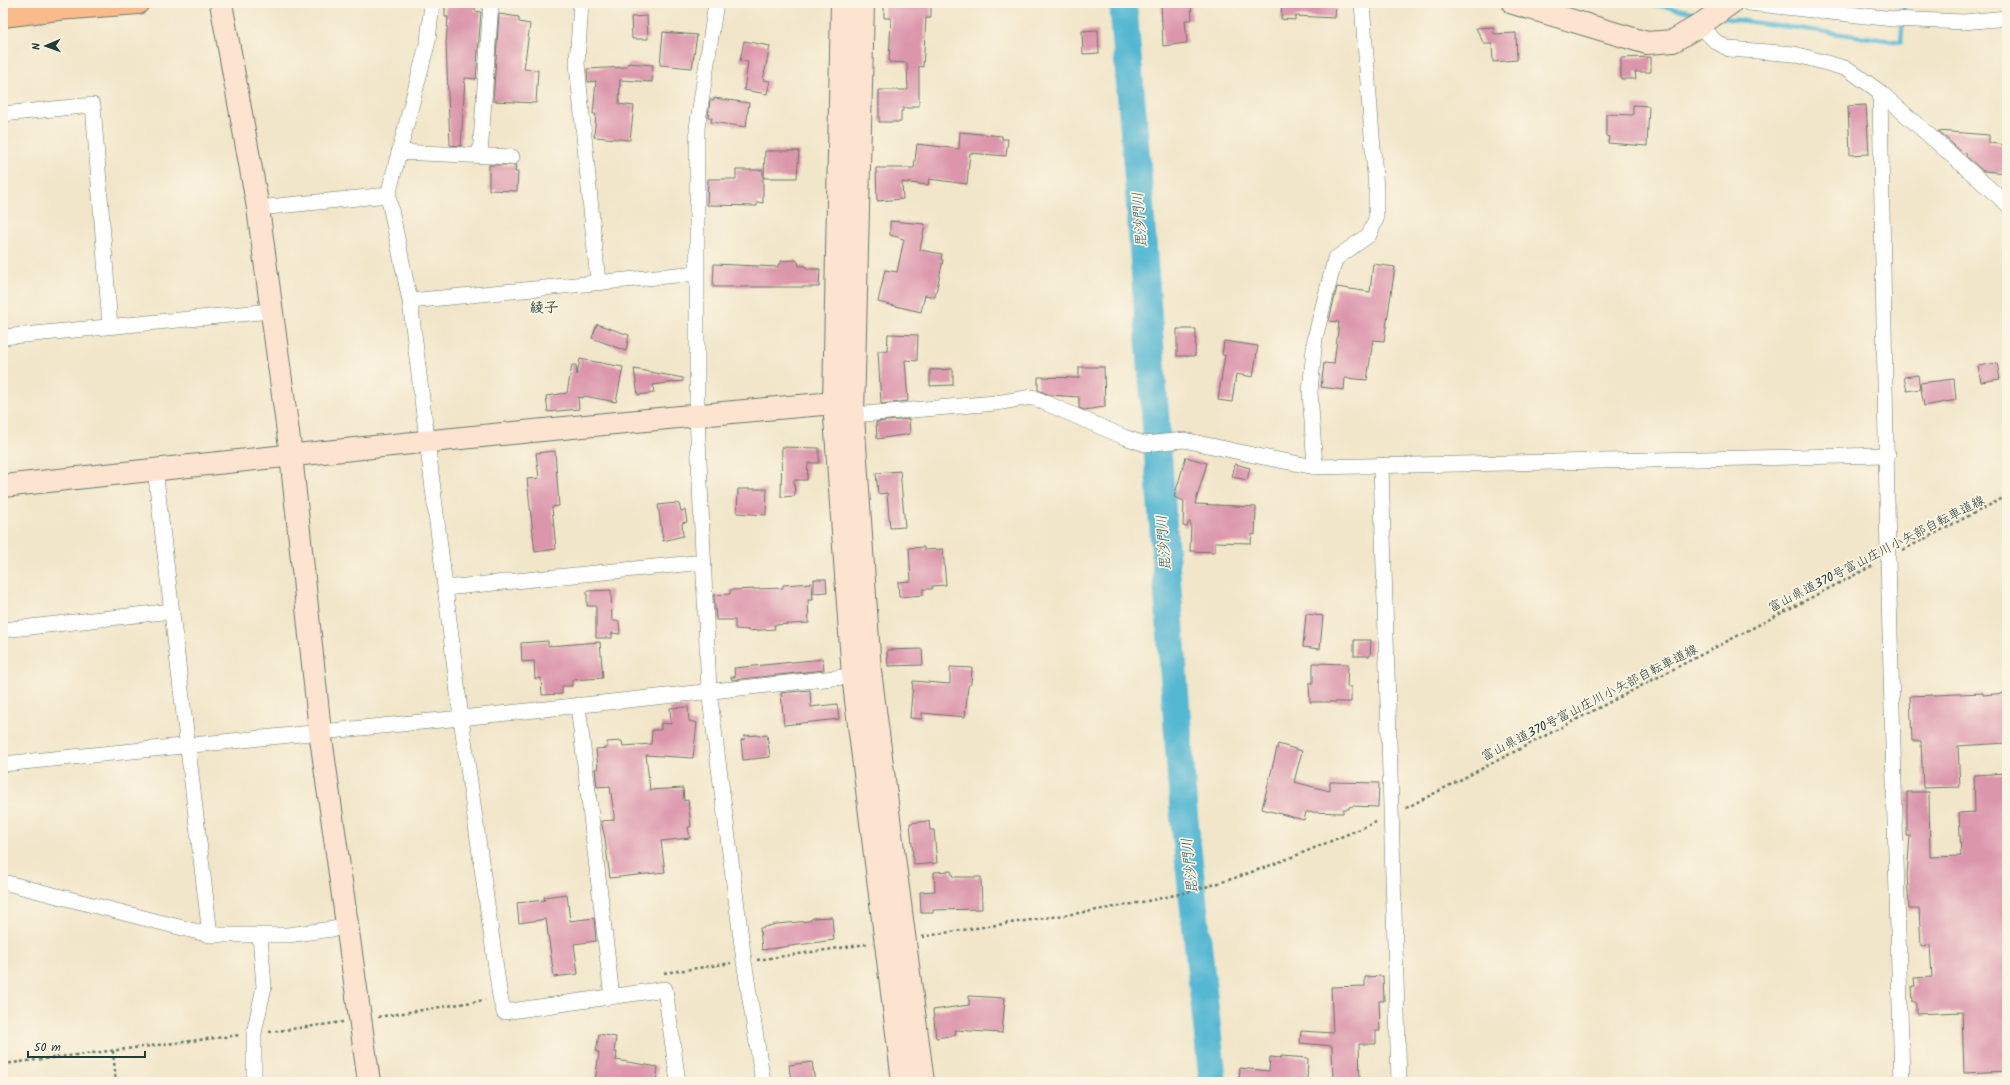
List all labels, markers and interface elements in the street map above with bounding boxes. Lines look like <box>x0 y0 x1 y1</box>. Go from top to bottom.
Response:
north arrow <box>26 26 66 66</box>
text: N <box>28 42 46 50</box>
water label: 毘沙門川 <box>1127 191 1153 249</box>
district label: 綾子 <box>530 297 558 319</box>
street label: 富山県道370号富山庄川小矢部自転車道線 <box>1765 490 1990 618</box>
water label: 毘沙門川 <box>1151 514 1177 572</box>
street label: 富山県道370号富山庄川小矢部自転車道線 <box>1478 639 1703 767</box>
water label: 毘沙門川 <box>1176 837 1204 895</box>
scale bar <box>28 1033 145 1059</box>
text: 50 m <box>34 1038 61 1057</box>

